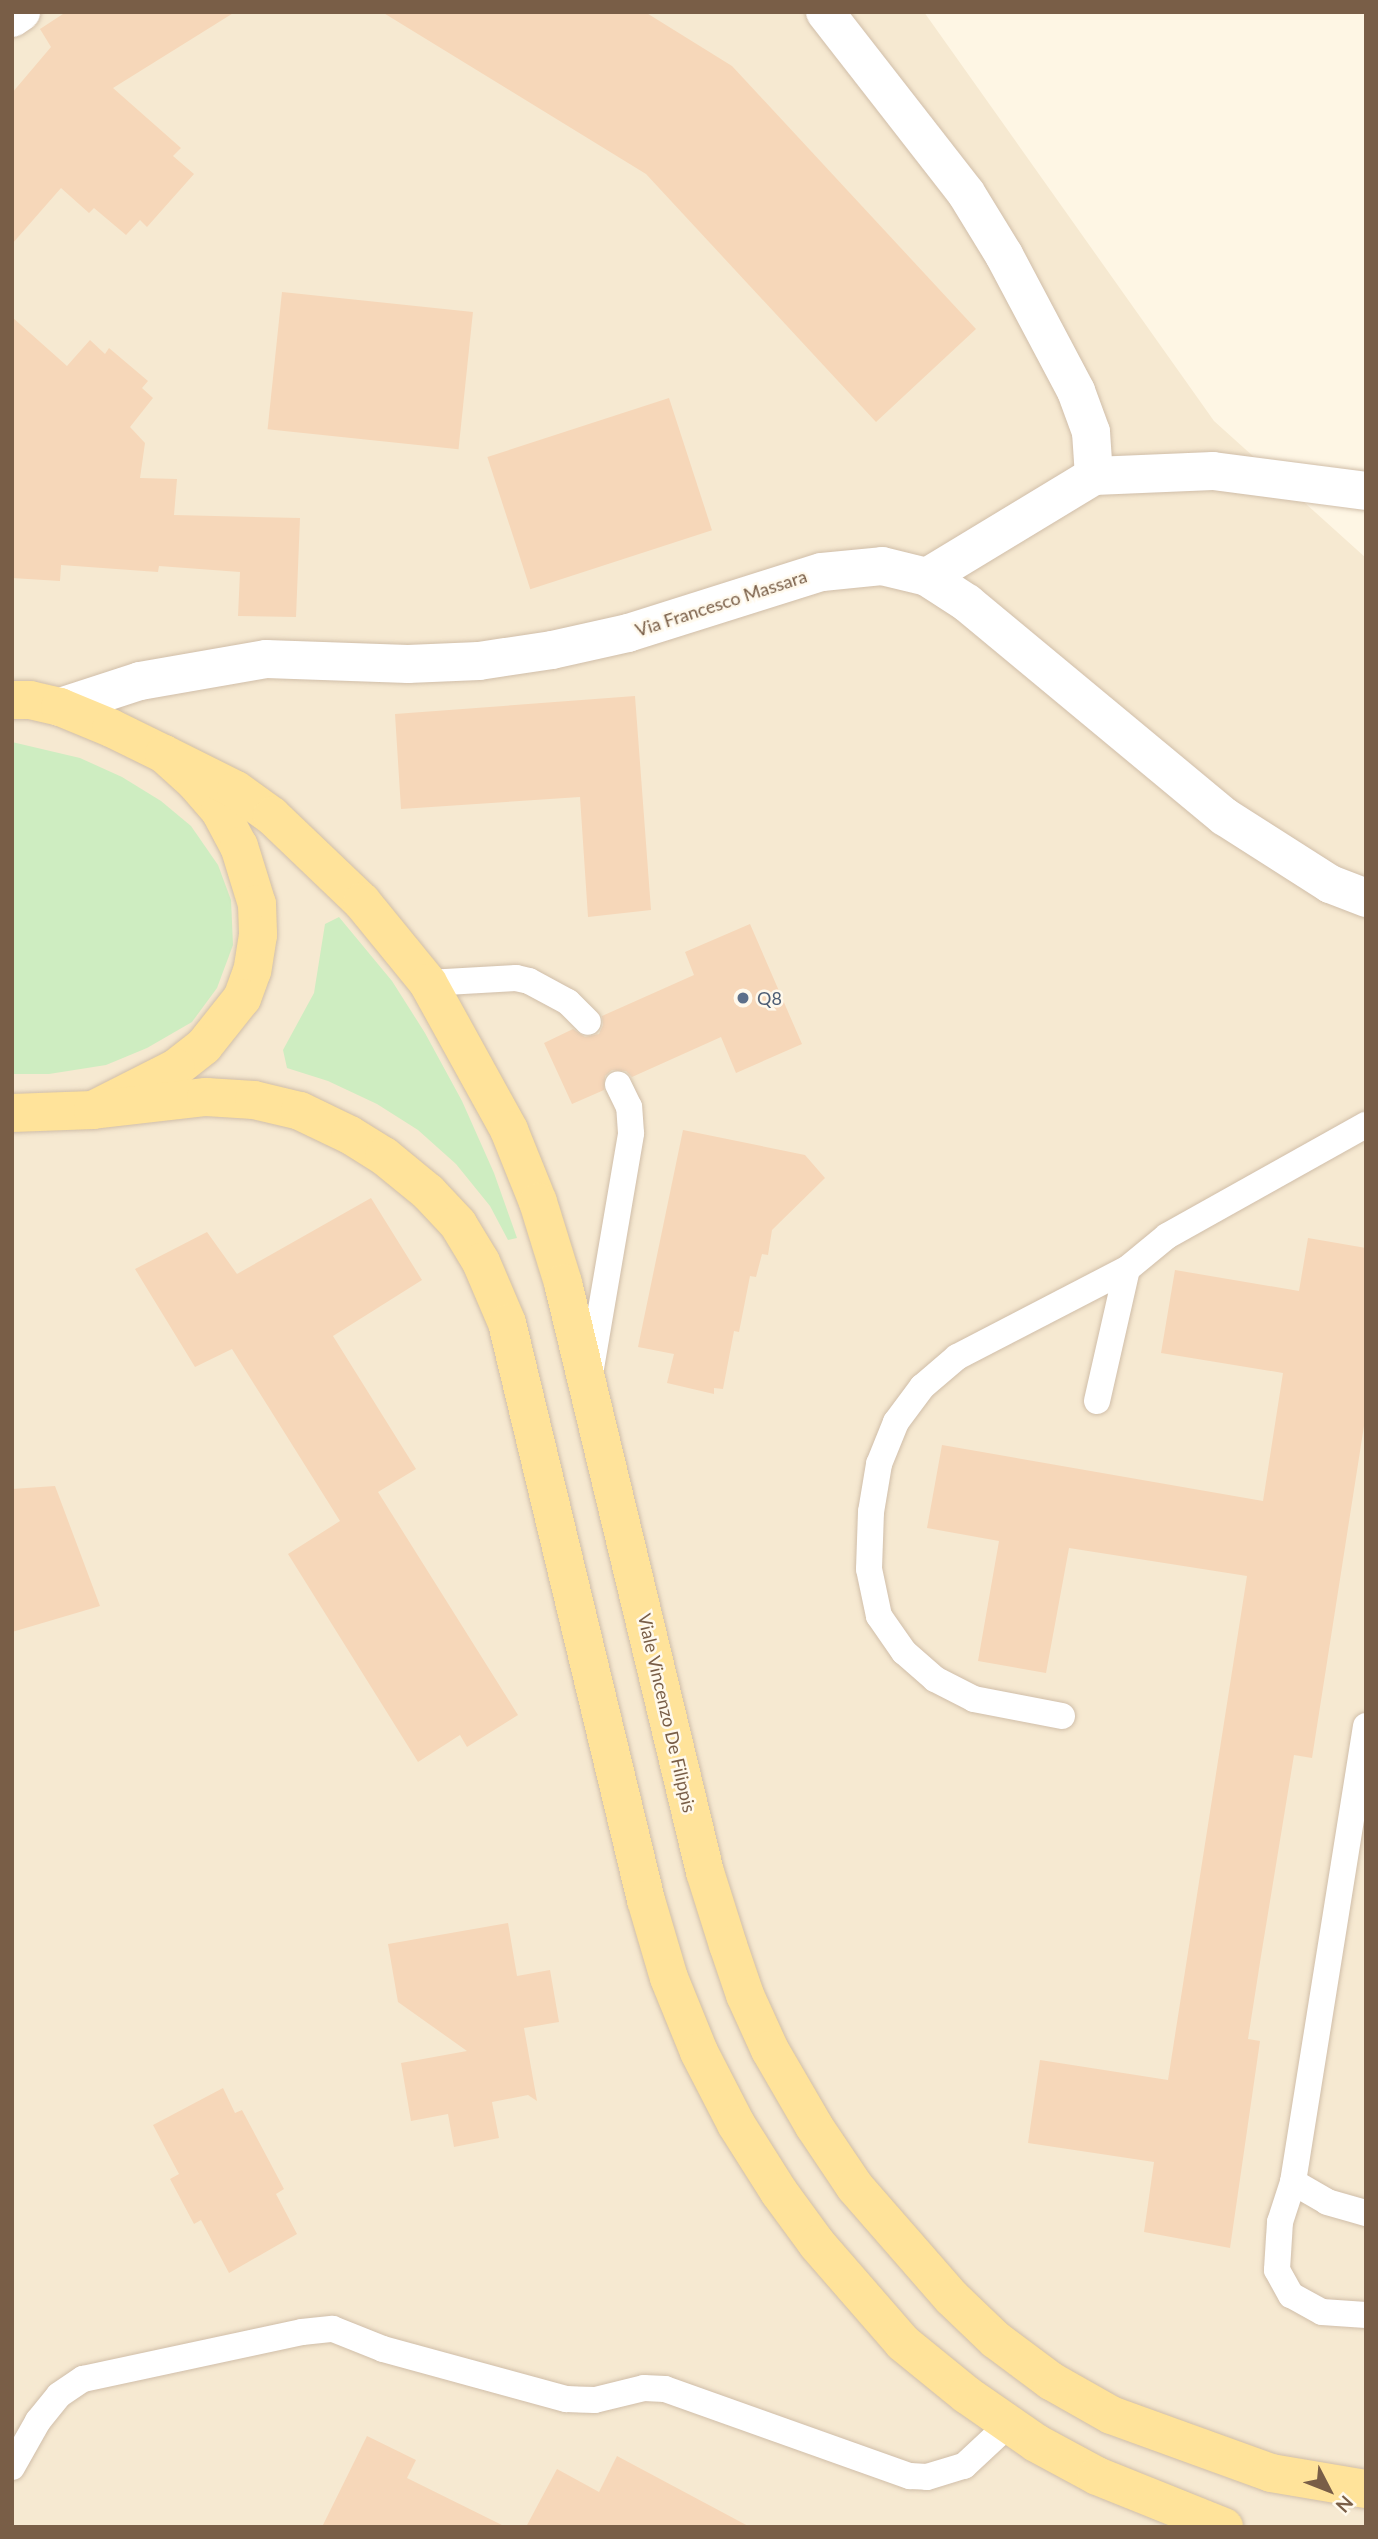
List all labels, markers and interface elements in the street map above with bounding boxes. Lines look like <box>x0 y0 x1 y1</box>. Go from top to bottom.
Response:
street label: Via Francesco Massara <box>632 565 810 641</box>
place label: Q8 <box>757 987 782 1009</box>
marker: Q8 <box>735 990 751 1006</box>
street label: Viale Vincenzo De Filippis <box>634 1611 700 1815</box>
north arrow <box>1294 2455 1364 2525</box>
text: N <box>1332 2491 1358 2518</box>

